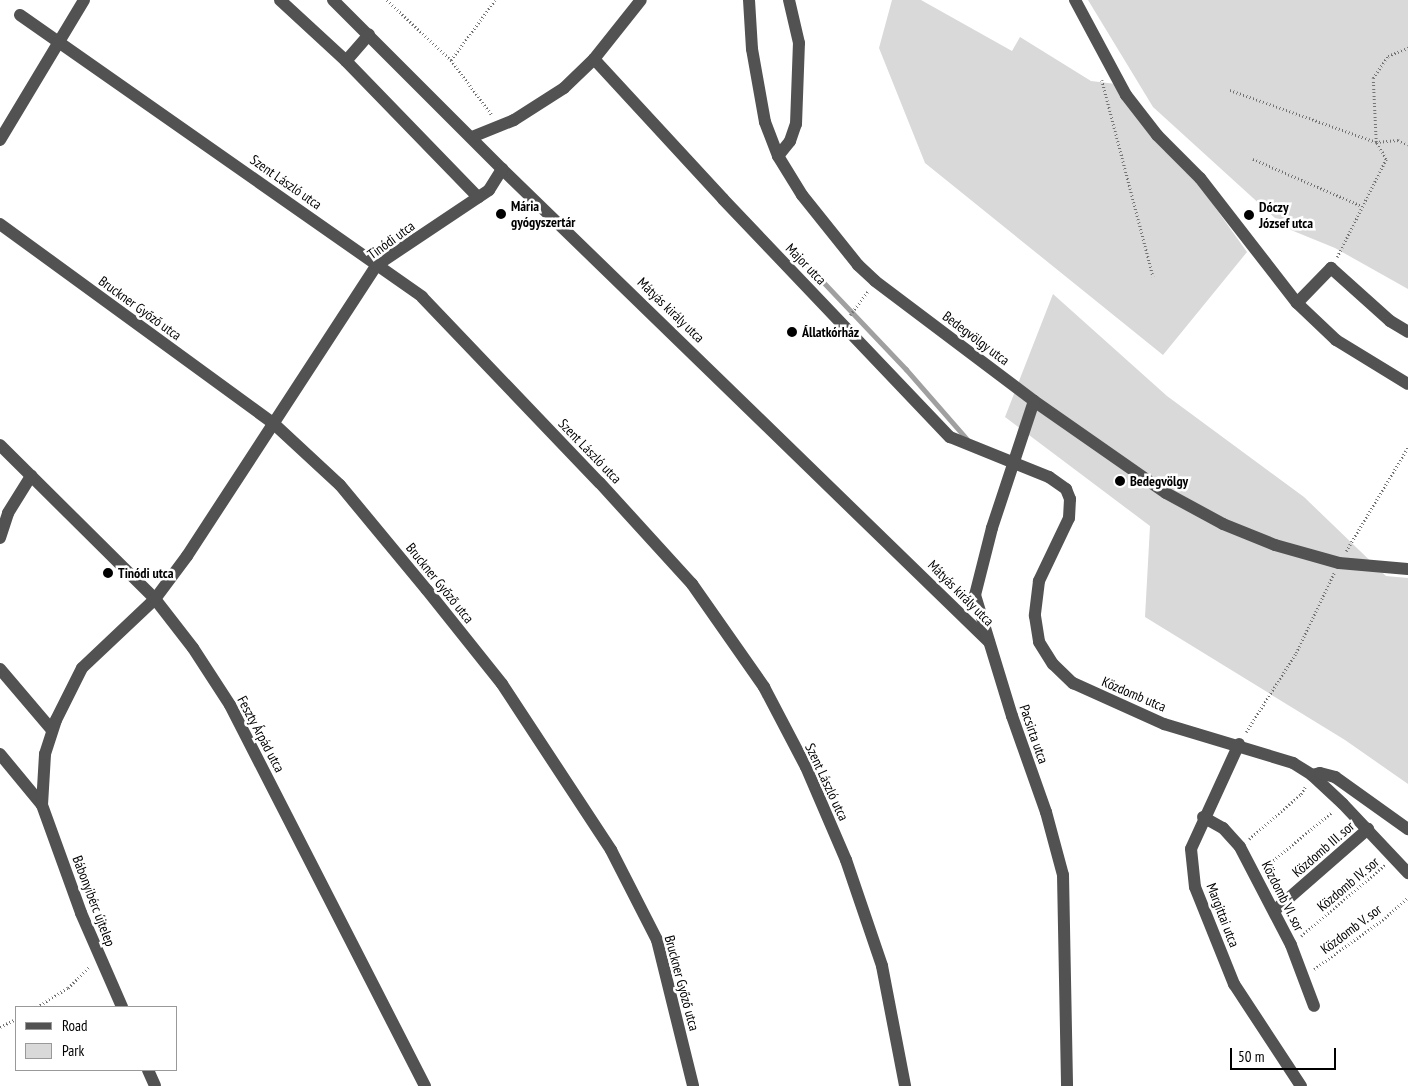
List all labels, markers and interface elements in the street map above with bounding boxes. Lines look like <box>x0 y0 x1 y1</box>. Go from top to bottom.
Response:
street label: Szent László utca <box>247 151 325 213</box>
place label: Mária gyógyszertár <box>511 198 575 230</box>
place label: Dóczy József utca <box>1259 199 1313 232</box>
marker: Mária gyógyszertár <box>495 208 507 220</box>
marker: Dóczy József utca <box>1243 209 1255 221</box>
street label: Tinódi utca <box>364 217 418 263</box>
street label: Major utca <box>782 240 830 288</box>
street label: Bruckner Győző utca <box>95 272 185 344</box>
street label: Mátyás király utca <box>634 274 708 346</box>
street label: Bedegvölgy utca <box>939 307 1013 369</box>
place label: Állatkórház <box>802 324 859 340</box>
marker: Állatkórház <box>786 326 798 338</box>
street label: Szent László utca <box>555 415 625 487</box>
place label: Bedegvölgy <box>1130 473 1188 489</box>
marker: Bedegvölgy <box>1114 475 1126 487</box>
street label: Bruckner Győző utca <box>403 540 477 626</box>
street label: Mátyás király utca <box>924 556 998 630</box>
place label: Tinódi utca <box>118 565 174 581</box>
marker: Tinódi utca <box>102 567 114 579</box>
street label: Közdomb utca <box>1099 673 1169 715</box>
street label: Feszty Árpád utca <box>234 693 288 775</box>
street label: Pacsirta utca <box>1016 702 1052 766</box>
street label: Szent László utca <box>802 741 852 823</box>
street label: Közdomb III. sor <box>1288 817 1358 881</box>
street label: Bábonyibérc újtelep <box>69 853 119 949</box>
street label: Közdomb IV. sor <box>1313 853 1383 915</box>
street label: Közdomb VI. sor <box>1258 858 1308 934</box>
street label: Margittai utca <box>1203 881 1243 949</box>
street label: Közdomb V. sor <box>1317 900 1385 958</box>
street label: Bruckner Győző utca <box>661 933 703 1033</box>
legend <box>15 1006 178 1071</box>
text: Road <box>62 1016 88 1035</box>
scale bar <box>1233 1038 1339 1070</box>
text: Park <box>62 1041 84 1060</box>
text: 50 m <box>1238 1047 1264 1066</box>

